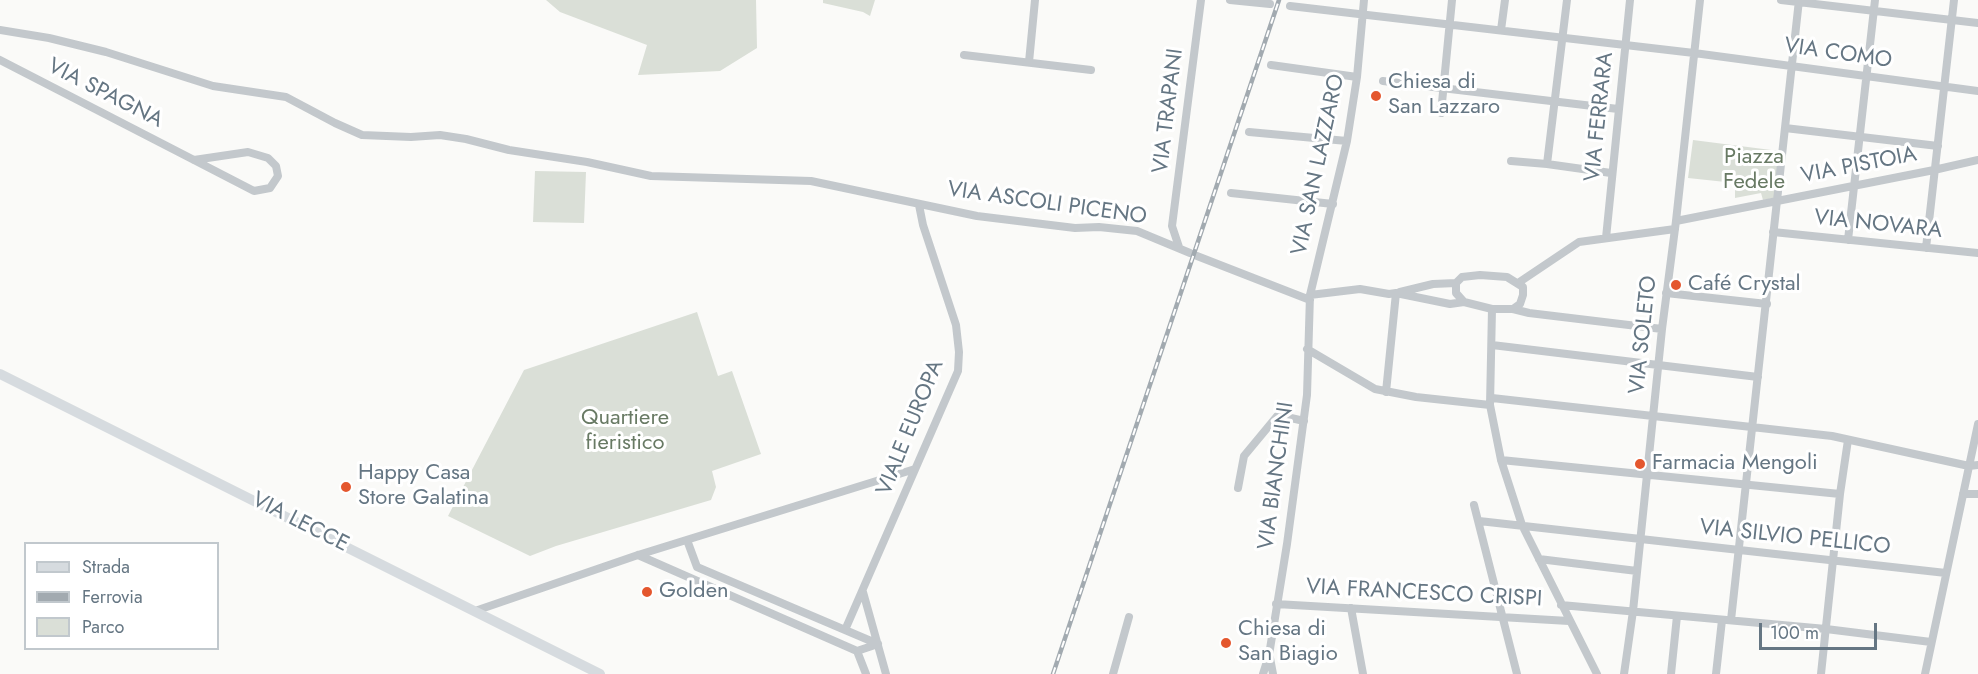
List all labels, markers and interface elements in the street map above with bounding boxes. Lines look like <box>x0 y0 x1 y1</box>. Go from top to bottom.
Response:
street label: VIA COMO <box>1782 33 1894 75</box>
street label: VIA TRAPANI <box>1148 47 1190 175</box>
street label: VIA FERRARA <box>1580 51 1620 183</box>
street label: VIA SPAGNA <box>43 54 167 134</box>
place label: Chiesa di San Lazzaro <box>1388 70 1500 122</box>
street label: VIA SAN LAZZARO <box>1287 72 1351 258</box>
marker: Chiesa di San Lazzaro <box>1369 89 1383 103</box>
street label: VIA PISTOIA <box>1799 142 1919 190</box>
park label: Piazza Fedele <box>1723 145 1785 196</box>
street label: VIA ASCOLI PICENO <box>946 177 1148 231</box>
street label: VIA NOVARA <box>1813 205 1943 245</box>
place label: Café Crystal <box>1688 272 1801 298</box>
street label: VIA SOLETO <box>1625 274 1663 396</box>
marker: Café Crystal <box>1669 278 1683 292</box>
street label: VIALE EUROPA <box>872 356 950 500</box>
street label: VIA BIANCHINI <box>1254 400 1300 552</box>
park label: Quartiere fieristico <box>581 406 669 458</box>
place label: Farmacia Mengoli <box>1652 451 1818 477</box>
marker: Farmacia Mengoli <box>1633 457 1647 471</box>
place label: Happy Casa Store Galatina <box>358 461 489 512</box>
marker: Happy Casa Store Galatina <box>339 480 353 494</box>
street label: VIA LECCE <box>247 487 353 559</box>
street label: VIA SILVIO PELLICO <box>1698 515 1892 561</box>
legend <box>24 542 219 650</box>
text: Strada <box>82 554 130 580</box>
street label: VIA FRANCESCO CRISPI <box>1305 575 1543 613</box>
place label: Golden <box>659 579 729 605</box>
text: Ferrovia <box>82 584 143 610</box>
marker: Golden <box>640 585 654 599</box>
scale bar <box>1762 611 1880 649</box>
text: Parco <box>82 614 124 640</box>
place label: Chiesa di San Biagio <box>1238 617 1338 668</box>
text: 100 m <box>1770 620 1819 646</box>
marker: Chiesa di San Biagio <box>1219 636 1233 650</box>

